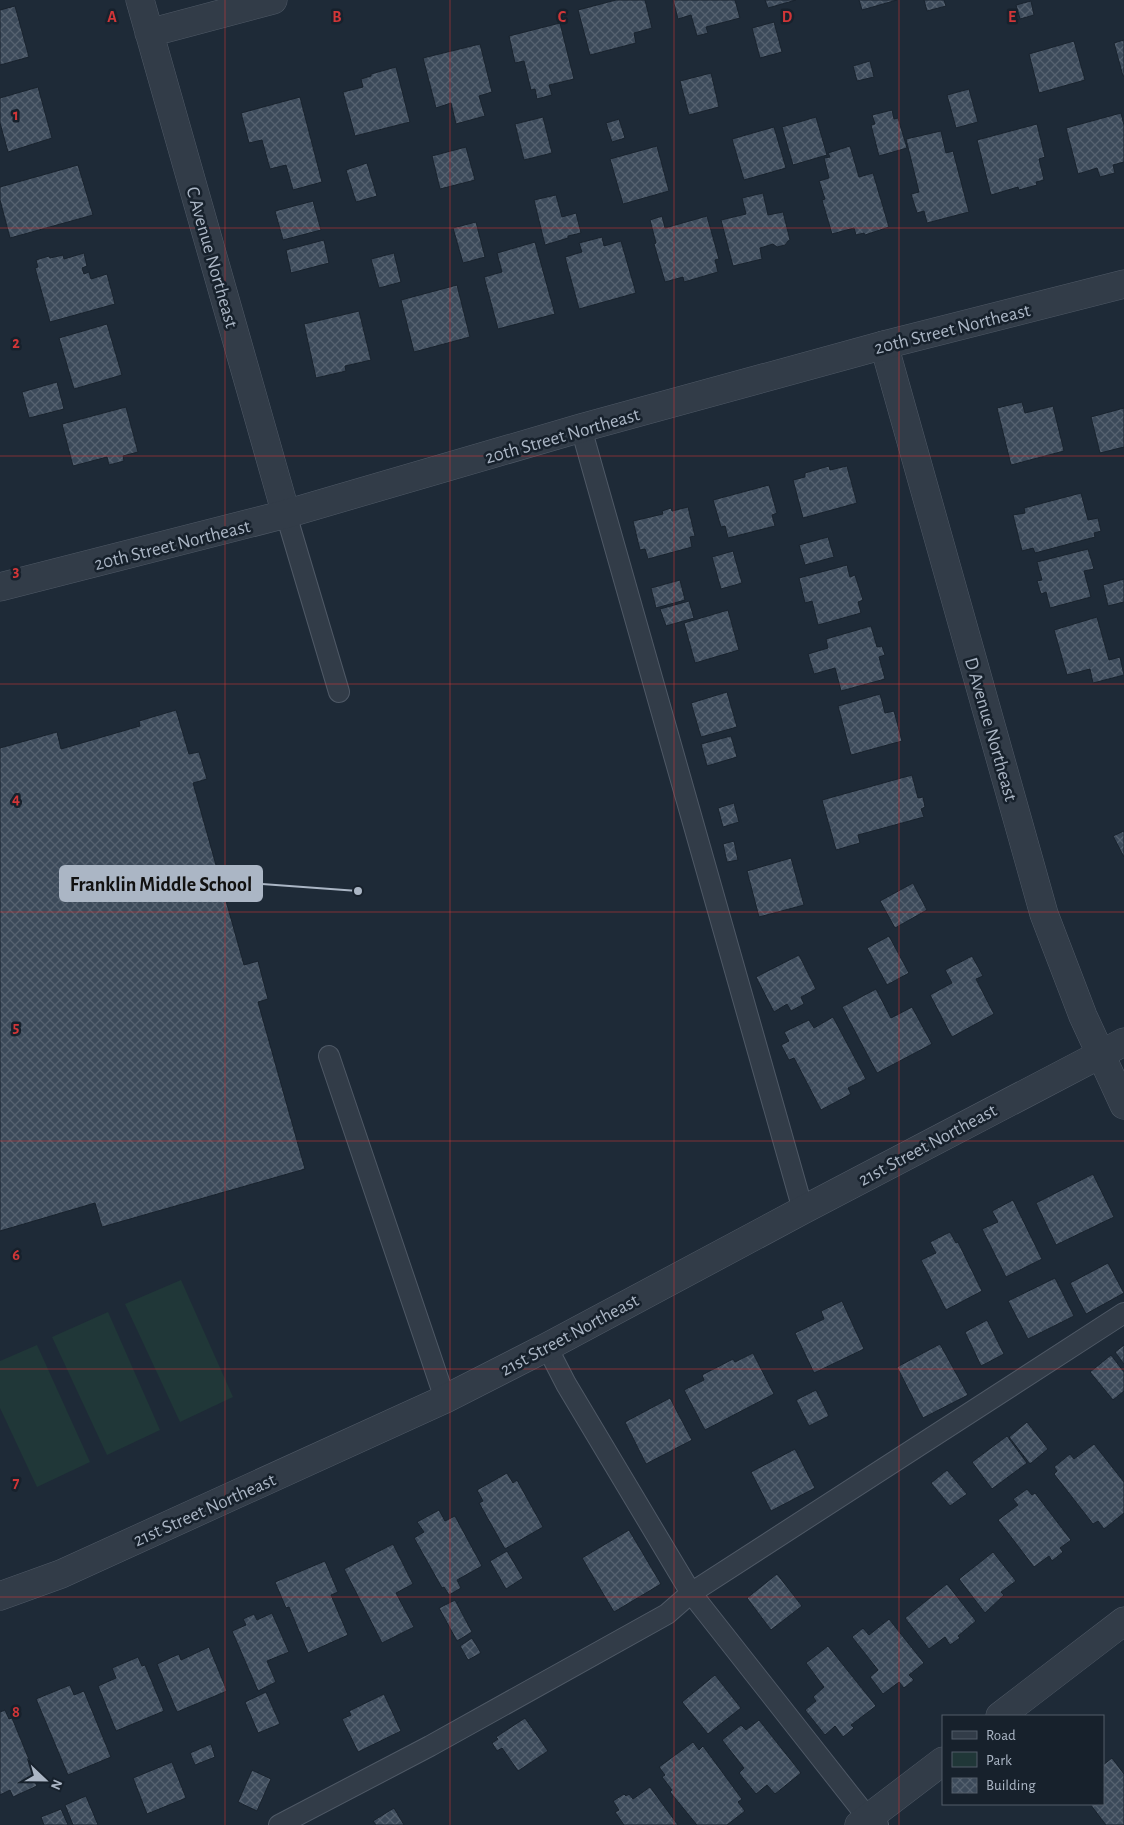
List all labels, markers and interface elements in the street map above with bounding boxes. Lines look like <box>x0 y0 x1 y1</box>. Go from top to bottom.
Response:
text: A <box>107 9 117 25</box>
text: B <box>332 9 342 25</box>
text: C <box>558 9 567 25</box>
text: D <box>782 9 793 25</box>
text: E <box>1008 9 1016 25</box>
text: 1 <box>13 107 19 123</box>
street label: C Avenue Northeast <box>182 185 241 330</box>
street label: 20th Street Northeast <box>872 301 1032 358</box>
text: 2 <box>12 335 20 351</box>
street label: 20th Street Northeast <box>483 405 642 468</box>
street label: 20th Street Northeast <box>92 517 252 574</box>
text: 3 <box>13 563 20 579</box>
street label: D Avenue Northeast <box>961 655 1020 803</box>
text: 4 <box>12 791 20 807</box>
callout: Franklin Middle School <box>60 866 262 901</box>
text: Franklin Middle School <box>70 875 252 895</box>
text: 5 <box>13 1019 20 1035</box>
street label: 21st Street Northeast <box>855 1101 1000 1190</box>
text: 6 <box>12 1247 20 1263</box>
street label: 21st Street Northeast <box>497 1291 642 1380</box>
street label: 21st Street Northeast <box>131 1470 279 1550</box>
text: 7 <box>13 1475 20 1491</box>
text: 8 <box>12 1704 20 1720</box>
legend <box>942 1715 1104 1805</box>
text: Road <box>986 1728 1016 1743</box>
text: Park <box>986 1753 1012 1768</box>
north arrow <box>20 1755 70 1805</box>
text: N <box>48 1777 64 1792</box>
text: Building <box>986 1778 1036 1793</box>

